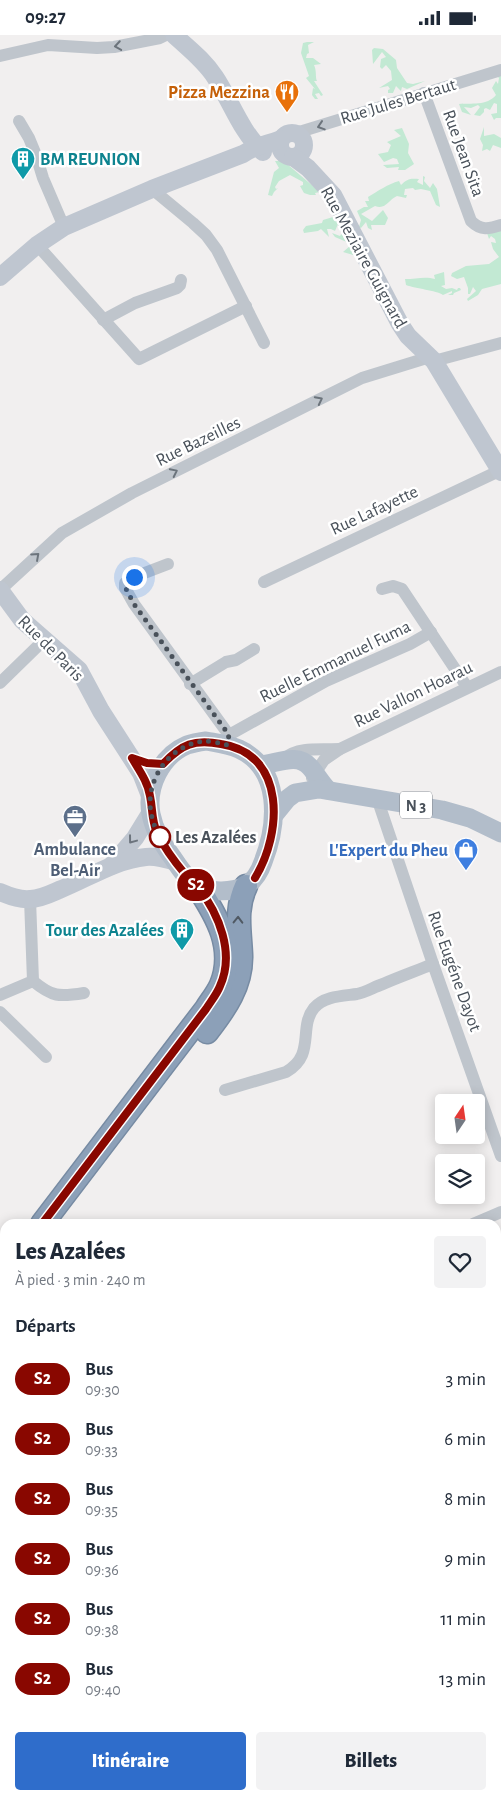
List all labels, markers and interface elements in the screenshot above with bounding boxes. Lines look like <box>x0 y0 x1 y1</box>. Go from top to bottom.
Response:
text: 09:27 <box>25 8 66 27</box>
one-way arrow <box>114 40 123 50</box>
street label: Rue Jules Bertaut <box>338 76 458 128</box>
restaurant icon: Pizza Mezzina <box>274 79 300 113</box>
place label: Pizza Mezzina <box>168 84 270 102</box>
street label: Rue Jean Sita <box>439 108 487 199</box>
one-way arrow <box>317 120 325 130</box>
building icon: BM REUNION <box>10 146 36 180</box>
place label: BM REUNION <box>40 151 140 169</box>
street label: Rue Meziaire Guignard <box>317 184 410 331</box>
one-way arrow <box>314 396 323 406</box>
street label: Rue Bazeilles <box>153 414 244 470</box>
one-way arrow <box>169 468 178 479</box>
street label: Rue Lafayette <box>328 483 421 539</box>
one-way arrow <box>30 553 39 562</box>
your location <box>122 565 147 590</box>
street label: Rue de Paris <box>14 612 87 685</box>
street label: Ruelle Emmanuel Fuma <box>257 618 414 706</box>
street label: Rue Vallon Hoarau <box>351 658 476 731</box>
road number: N 3 <box>400 791 432 819</box>
office icon: Ambulance Bel-Air <box>62 804 88 838</box>
marker: Les Azalées <box>149 826 171 848</box>
place label: Les Azalées <box>175 829 257 847</box>
one-way arrow <box>130 834 138 843</box>
shop icon: L'Expert du Pheu <box>453 837 479 871</box>
place label: Ambulance Bel-Air <box>34 841 116 880</box>
place label: L'Expert du Pheu <box>329 842 449 860</box>
line badge: S2 <box>174 869 218 901</box>
text: S2 <box>187 876 205 894</box>
street label: Rue Eugéne Dayot <box>424 909 484 1034</box>
one-way arrow <box>233 915 244 923</box>
building icon: Tour des Azalées <box>169 917 195 951</box>
place label: Tour des Azalées <box>46 922 164 940</box>
north arrow <box>435 1094 485 1144</box>
map controls <box>435 1094 485 1204</box>
button: layers <box>435 1154 485 1204</box>
button: heart <box>434 1236 486 1288</box>
text: Les Azalées <box>15 1240 125 1264</box>
text: À pied · 3 min · 240 m <box>15 1272 145 1288</box>
text: Départs <box>15 1317 76 1336</box>
text: Bus <box>85 1360 113 1379</box>
text: S2 <box>34 1370 51 1388</box>
text: 3 min <box>445 1370 486 1389</box>
text: 09:30 <box>85 1382 120 1398</box>
text: Bus <box>85 1420 113 1439</box>
text: S2 <box>34 1430 51 1448</box>
text: 6 min <box>444 1430 486 1449</box>
text: 09:33 <box>85 1442 118 1458</box>
text: Bus <box>85 1480 113 1499</box>
text: S2 <box>34 1490 51 1508</box>
text: 8 min <box>444 1490 486 1509</box>
text: 09:35 <box>85 1502 118 1518</box>
text: Bus <box>85 1540 113 1559</box>
text: S2 <box>34 1550 51 1568</box>
text: 9 min <box>444 1550 486 1569</box>
text: 09:36 <box>85 1562 119 1578</box>
text: Bus <box>85 1600 113 1619</box>
text: S2 <box>34 1610 51 1628</box>
text: 11 min <box>440 1610 486 1629</box>
text: 09:38 <box>85 1622 119 1638</box>
text: Bus <box>85 1660 113 1679</box>
text: S2 <box>34 1670 51 1688</box>
text: 13 min <box>439 1670 486 1689</box>
text: 09:40 <box>85 1682 121 1698</box>
button: Itinéraire <box>15 1732 246 1790</box>
button: Billets <box>256 1732 486 1790</box>

